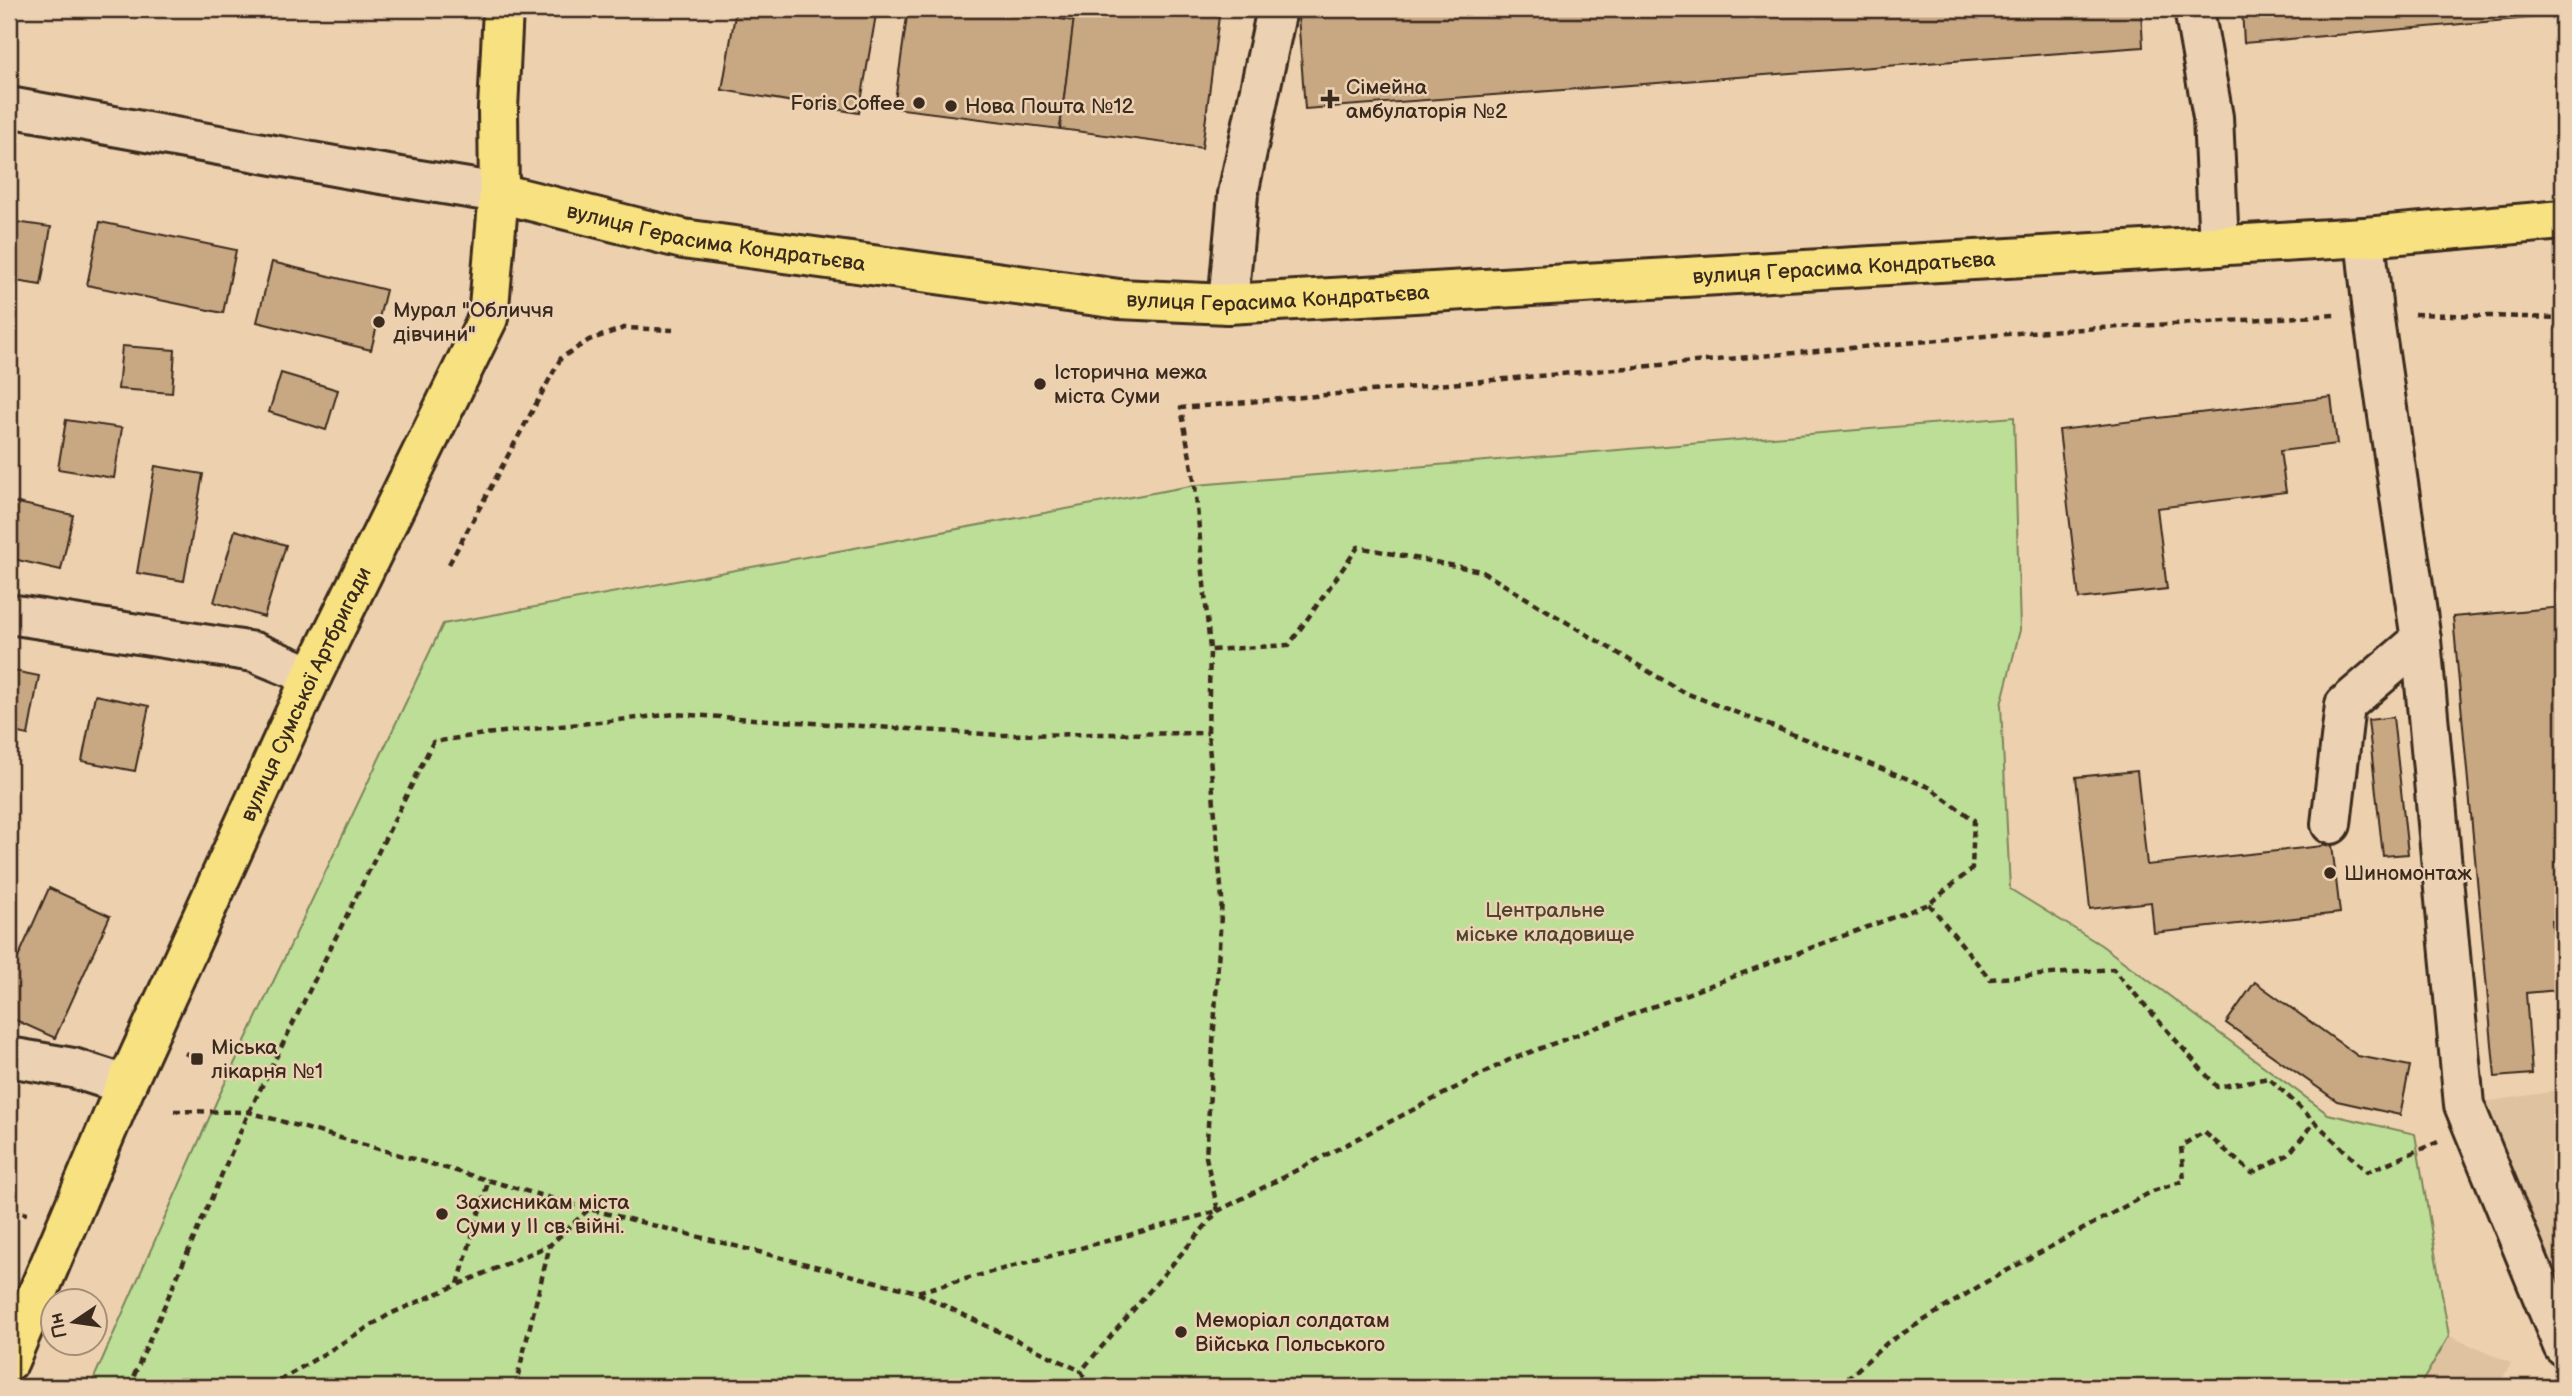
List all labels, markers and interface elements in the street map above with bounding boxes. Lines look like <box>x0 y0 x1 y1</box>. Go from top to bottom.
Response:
place label: Сімейна амбулаторія №2 <box>1346 75 1508 124</box>
marker: Сімейна амбулаторія №2 <box>1320 89 1340 109</box>
place label: Foris Coffee <box>790 91 905 116</box>
place label: Нова Пошта №12 <box>965 94 1135 119</box>
marker: Foris Coffee <box>911 95 927 111</box>
marker: Нова Пошта №12 <box>943 98 959 114</box>
street label: вулиця Герасима Кондратьєва <box>564 198 868 277</box>
street label: вулиця Герасима Кондратьєва <box>1692 246 1997 289</box>
street label: вулиця Герасима Кондратьєва <box>1126 280 1431 317</box>
place label: Мурал "Обличчя дівчини" <box>393 298 554 347</box>
marker: Мурал "Обличчя дівчини" <box>371 314 387 330</box>
place label: Історична межа міста Суми <box>1054 360 1208 409</box>
marker: Історична межа міста Суми <box>1032 376 1048 392</box>
street label: вулиця Сумської Артбригади <box>235 563 376 825</box>
place label: Шиномонтаж <box>2344 861 2472 886</box>
marker: Шиномонтаж <box>2322 865 2338 881</box>
park label: Центральне міське кладовище <box>1455 898 1635 947</box>
place label: Міська лікарня №1 <box>211 1035 323 1084</box>
marker: Міська лікарня №1 <box>189 1051 205 1067</box>
place label: Захисникам міста Суми у ІІ св. війні. <box>456 1190 630 1239</box>
marker: Захисникам міста Суми у ІІ св. війні. <box>434 1206 450 1222</box>
north arrow <box>38 1288 108 1358</box>
place label: Меморіал солдатам Війська Польського <box>1195 1308 1390 1357</box>
text: Пн <box>45 1311 73 1340</box>
marker: Меморіал солдатам Війська Польського <box>1173 1324 1189 1340</box>

